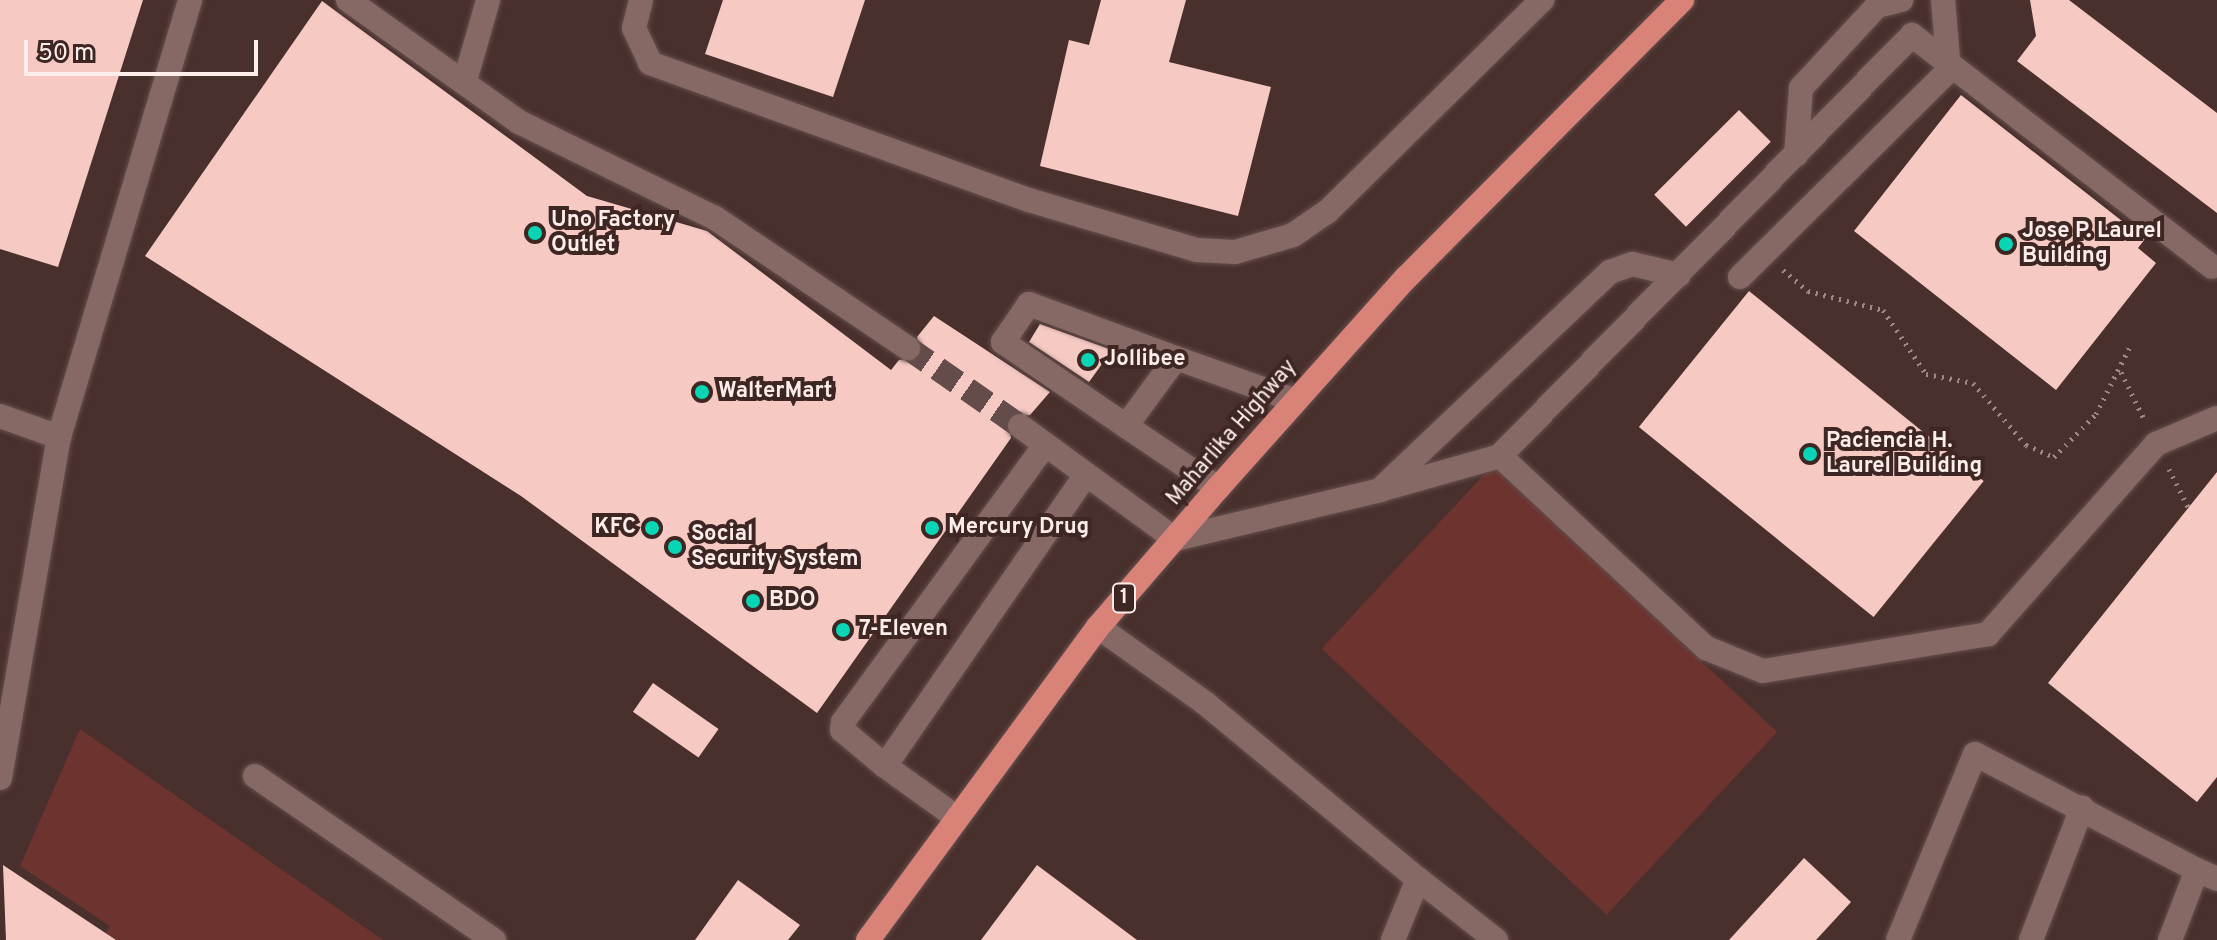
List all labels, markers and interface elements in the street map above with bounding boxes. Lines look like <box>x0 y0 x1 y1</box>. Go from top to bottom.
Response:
scale bar <box>28 24 262 74</box>
text: 50 m <box>38 39 94 69</box>
place label: Uno Factory Outlet <box>551 207 675 258</box>
place label: Jose P. Laurel Building <box>2022 218 2162 270</box>
marker: Uno Factory Outlet <box>526 224 544 242</box>
marker: Jose P. Laurel Building <box>1997 235 2015 253</box>
place label: Jollibee <box>1104 347 1185 373</box>
marker: Jollibee <box>1079 351 1097 369</box>
street label: Maharlika Highway <box>1161 355 1303 511</box>
place label: WalterMart <box>718 379 833 405</box>
marker: WalterMart <box>693 383 711 401</box>
place label: Paciencia H. Laurel Building <box>1826 428 1982 480</box>
marker: Paciencia H. Laurel Building <box>1801 445 1819 463</box>
place label: KFC <box>594 515 636 541</box>
place label: Mercury Drug <box>948 515 1089 541</box>
marker: KFC <box>643 519 661 537</box>
marker: Mercury Drug <box>923 519 941 537</box>
place label: Social Security System <box>691 521 858 572</box>
marker: Social Security System <box>666 538 684 556</box>
road number: 1 <box>1112 582 1136 614</box>
place label: BDO <box>769 588 816 614</box>
marker: BDO <box>744 592 762 610</box>
place label: 7-Eleven <box>859 617 948 643</box>
marker: 7-Eleven <box>834 621 852 639</box>

